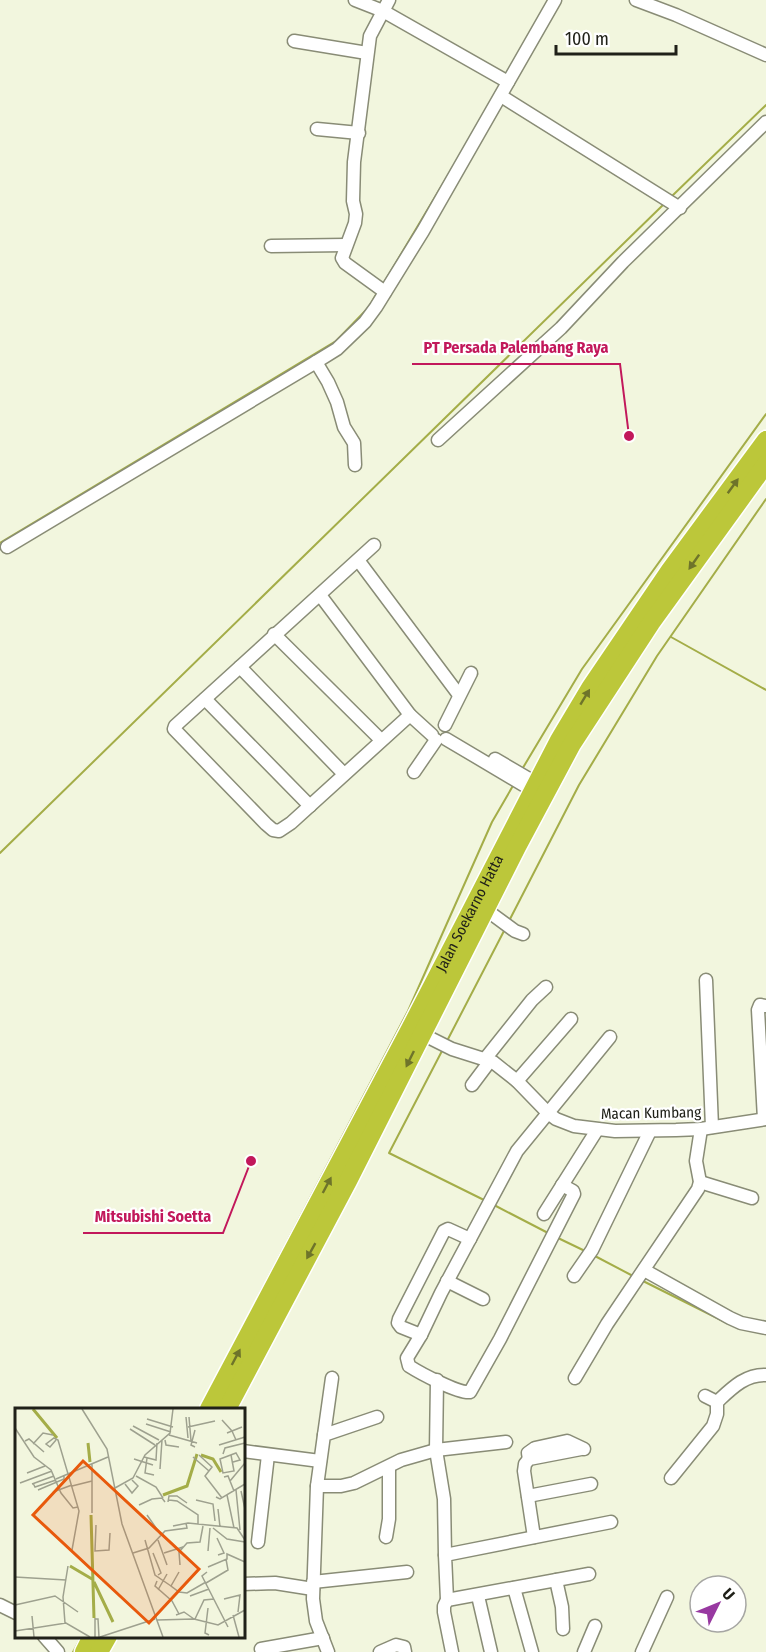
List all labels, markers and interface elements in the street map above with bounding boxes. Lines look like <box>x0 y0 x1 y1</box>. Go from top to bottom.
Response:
scale bar <box>556 18 676 56</box>
text: 100 m <box>565 28 609 50</box>
callout: PT Persada Palembang Raya <box>412 330 620 364</box>
text: PT Persada Palembang Raya <box>424 338 608 357</box>
one-way arrow <box>727 478 739 494</box>
one-way arrow <box>688 554 700 570</box>
one-way arrow <box>580 689 591 705</box>
street label: Jalan Soekarno Hatta <box>432 852 507 975</box>
one-way arrow <box>405 1050 414 1067</box>
street label: Macan Kumbang <box>601 1103 701 1123</box>
one-way arrow <box>322 1176 332 1193</box>
callout: Mitsubishi Soetta <box>83 1199 223 1233</box>
text: Mitsubishi Soetta <box>95 1207 211 1226</box>
one-way arrow <box>306 1243 316 1260</box>
one-way arrow <box>231 1348 241 1365</box>
inset map <box>15 1408 244 1637</box>
north arrow <box>688 1574 748 1634</box>
text: U <box>718 1584 739 1604</box>

